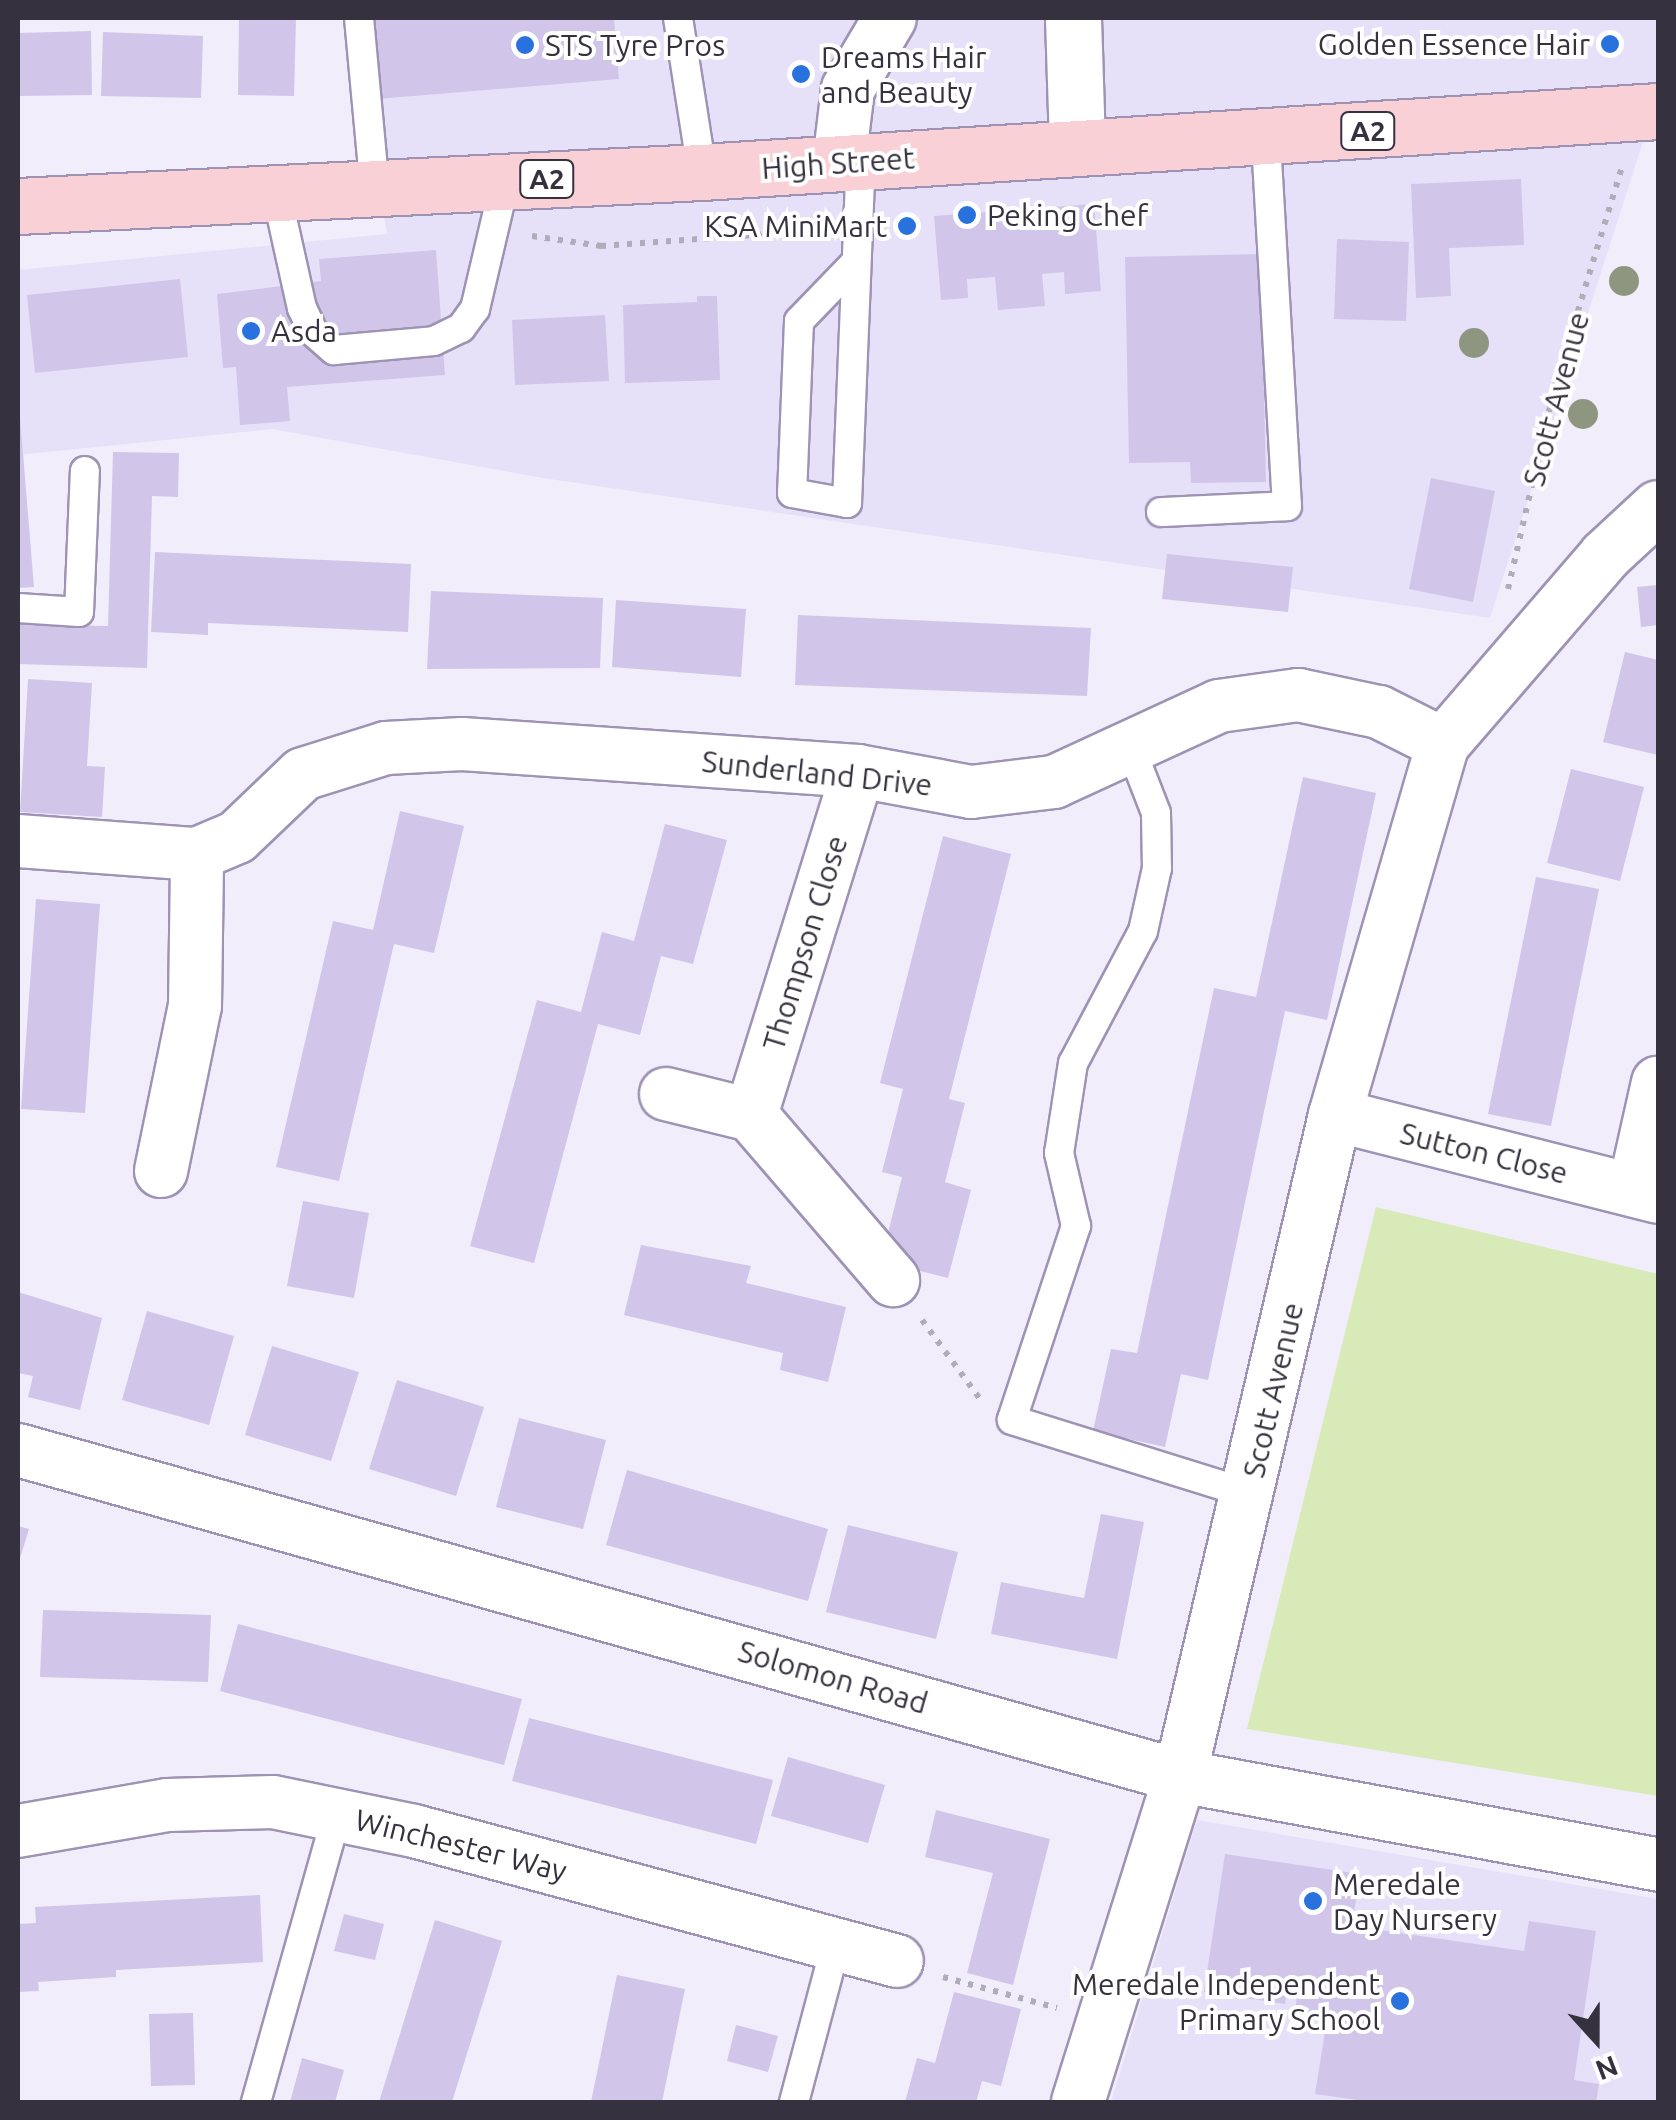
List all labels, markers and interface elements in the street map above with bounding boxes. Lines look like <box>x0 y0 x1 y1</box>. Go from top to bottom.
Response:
place label: Golden Essence Hair <box>1318 26 1590 62</box>
place label: STS Tyre Pros <box>545 27 725 63</box>
marker: Golden Essence Hair <box>1599 33 1621 55</box>
marker: STS Tyre Pros <box>514 34 536 56</box>
place label: Dreams Hair and Beauty <box>821 39 986 110</box>
marker: Dreams Hair and Beauty <box>790 63 812 85</box>
road number: A2 <box>1338 108 1398 154</box>
street label: High Street <box>760 140 916 186</box>
road number: A2 <box>517 156 577 202</box>
place label: Peking Chef <box>987 197 1148 233</box>
marker: Peking Chef <box>956 204 978 226</box>
place label: KSA MiniMart <box>704 208 887 244</box>
marker: KSA MiniMart <box>896 215 918 237</box>
street label: Scott Avenue <box>1515 308 1597 490</box>
place label: Asda <box>271 313 337 349</box>
marker: Asda <box>240 320 262 342</box>
street label: Sunderland Drive <box>700 743 934 803</box>
street label: Thompson Close <box>755 831 855 1055</box>
street label: Sutton Close <box>1397 1115 1571 1191</box>
street label: Scott Avenue <box>1235 1299 1311 1481</box>
street label: Solomon Road <box>734 1633 932 1721</box>
street label: Winchester Way <box>351 1801 571 1889</box>
place label: Meredale Day Nursery <box>1333 1866 1497 1936</box>
marker: Meredale Day Nursery <box>1302 1890 1324 1912</box>
place label: Meredale Independent Primary School <box>1072 1966 1380 2036</box>
marker: Meredale Independent Primary School <box>1389 1990 1411 2012</box>
north arrow <box>1546 1990 1646 2090</box>
text: N <box>1592 2050 1622 2087</box>

